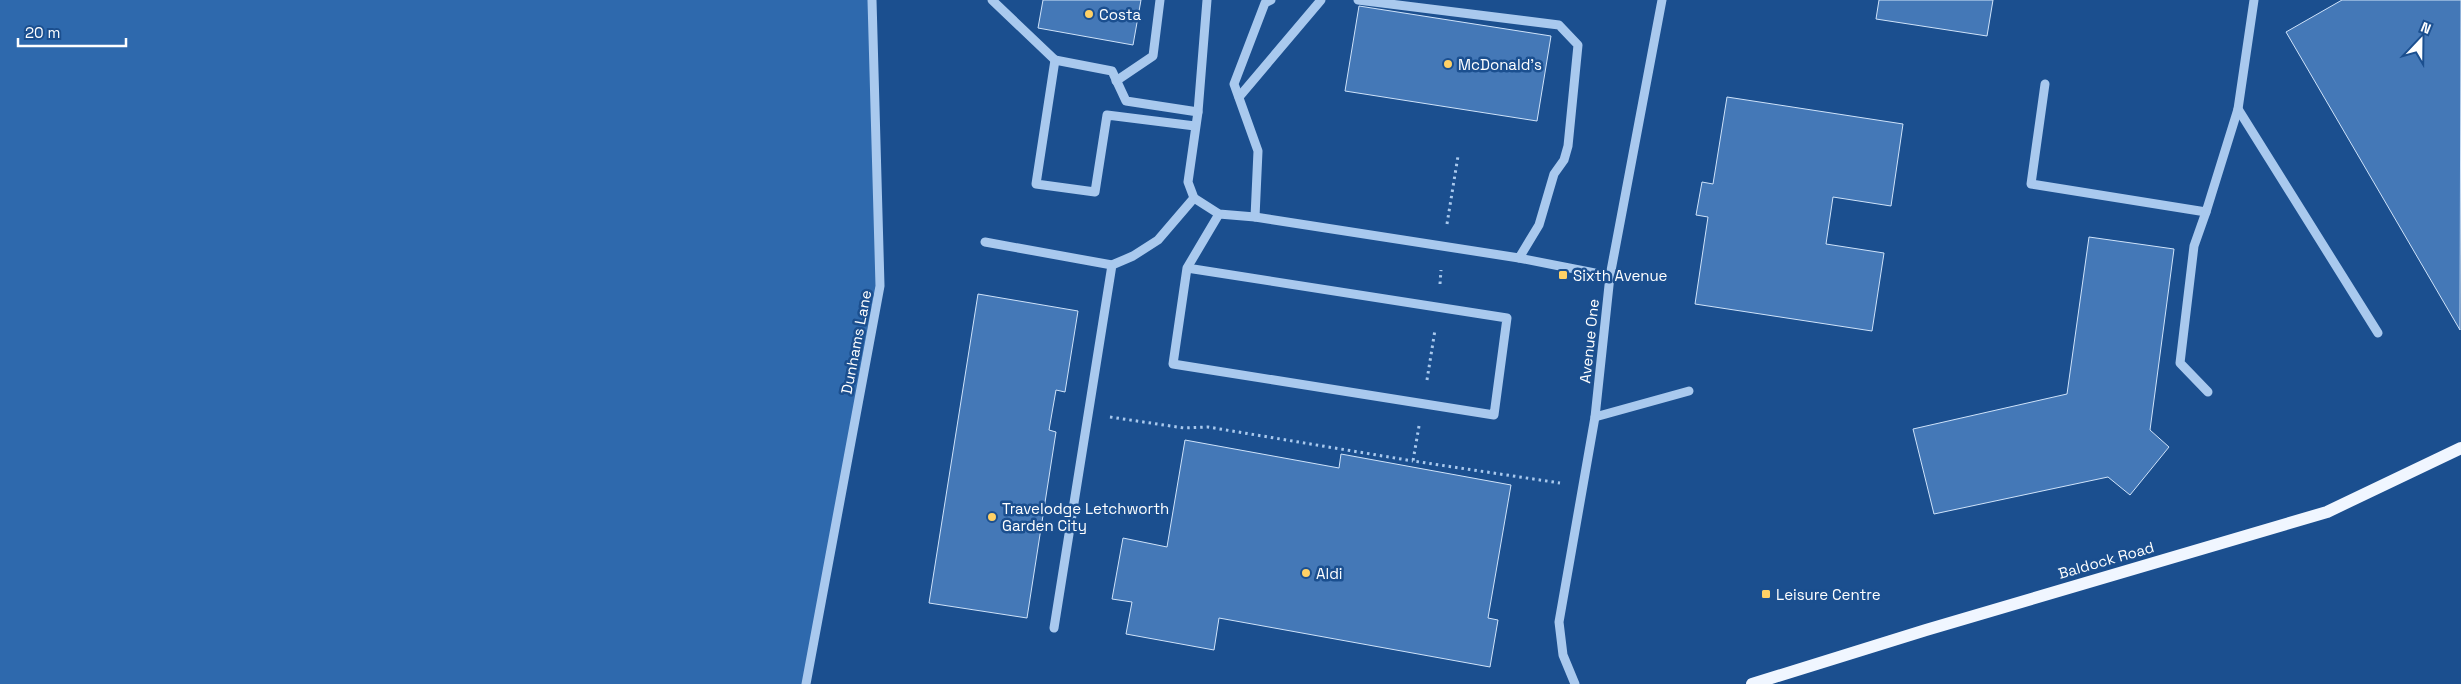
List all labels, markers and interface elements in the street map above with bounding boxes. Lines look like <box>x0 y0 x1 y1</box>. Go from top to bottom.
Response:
place label: Costa <box>1099 5 1141 24</box>
marker: Costa <box>1083 8 1095 20</box>
scale bar <box>18 15 125 47</box>
north arrow <box>2396 15 2446 65</box>
text: N <box>2418 18 2434 38</box>
text: 20 m <box>25 23 60 42</box>
place label: McDonald's <box>1458 55 1542 74</box>
marker: McDonald's <box>1442 58 1454 70</box>
place label: Sixth Avenue <box>1573 266 1668 285</box>
marker: Sixth Avenue <box>1557 269 1569 281</box>
street label: Dunhams Lane <box>837 288 875 396</box>
street label: Avenue One <box>1575 298 1603 384</box>
place label: Travelodge Letchworth Garden City <box>1002 499 1169 535</box>
marker: Travelodge Letchworth Garden City <box>986 511 998 523</box>
street label: Baldock Road <box>2056 537 2156 583</box>
place label: Aldi <box>1316 564 1342 583</box>
marker: Aldi <box>1300 567 1312 579</box>
place label: Leisure Centre <box>1776 585 1881 604</box>
marker: Leisure Centre <box>1760 588 1772 600</box>

